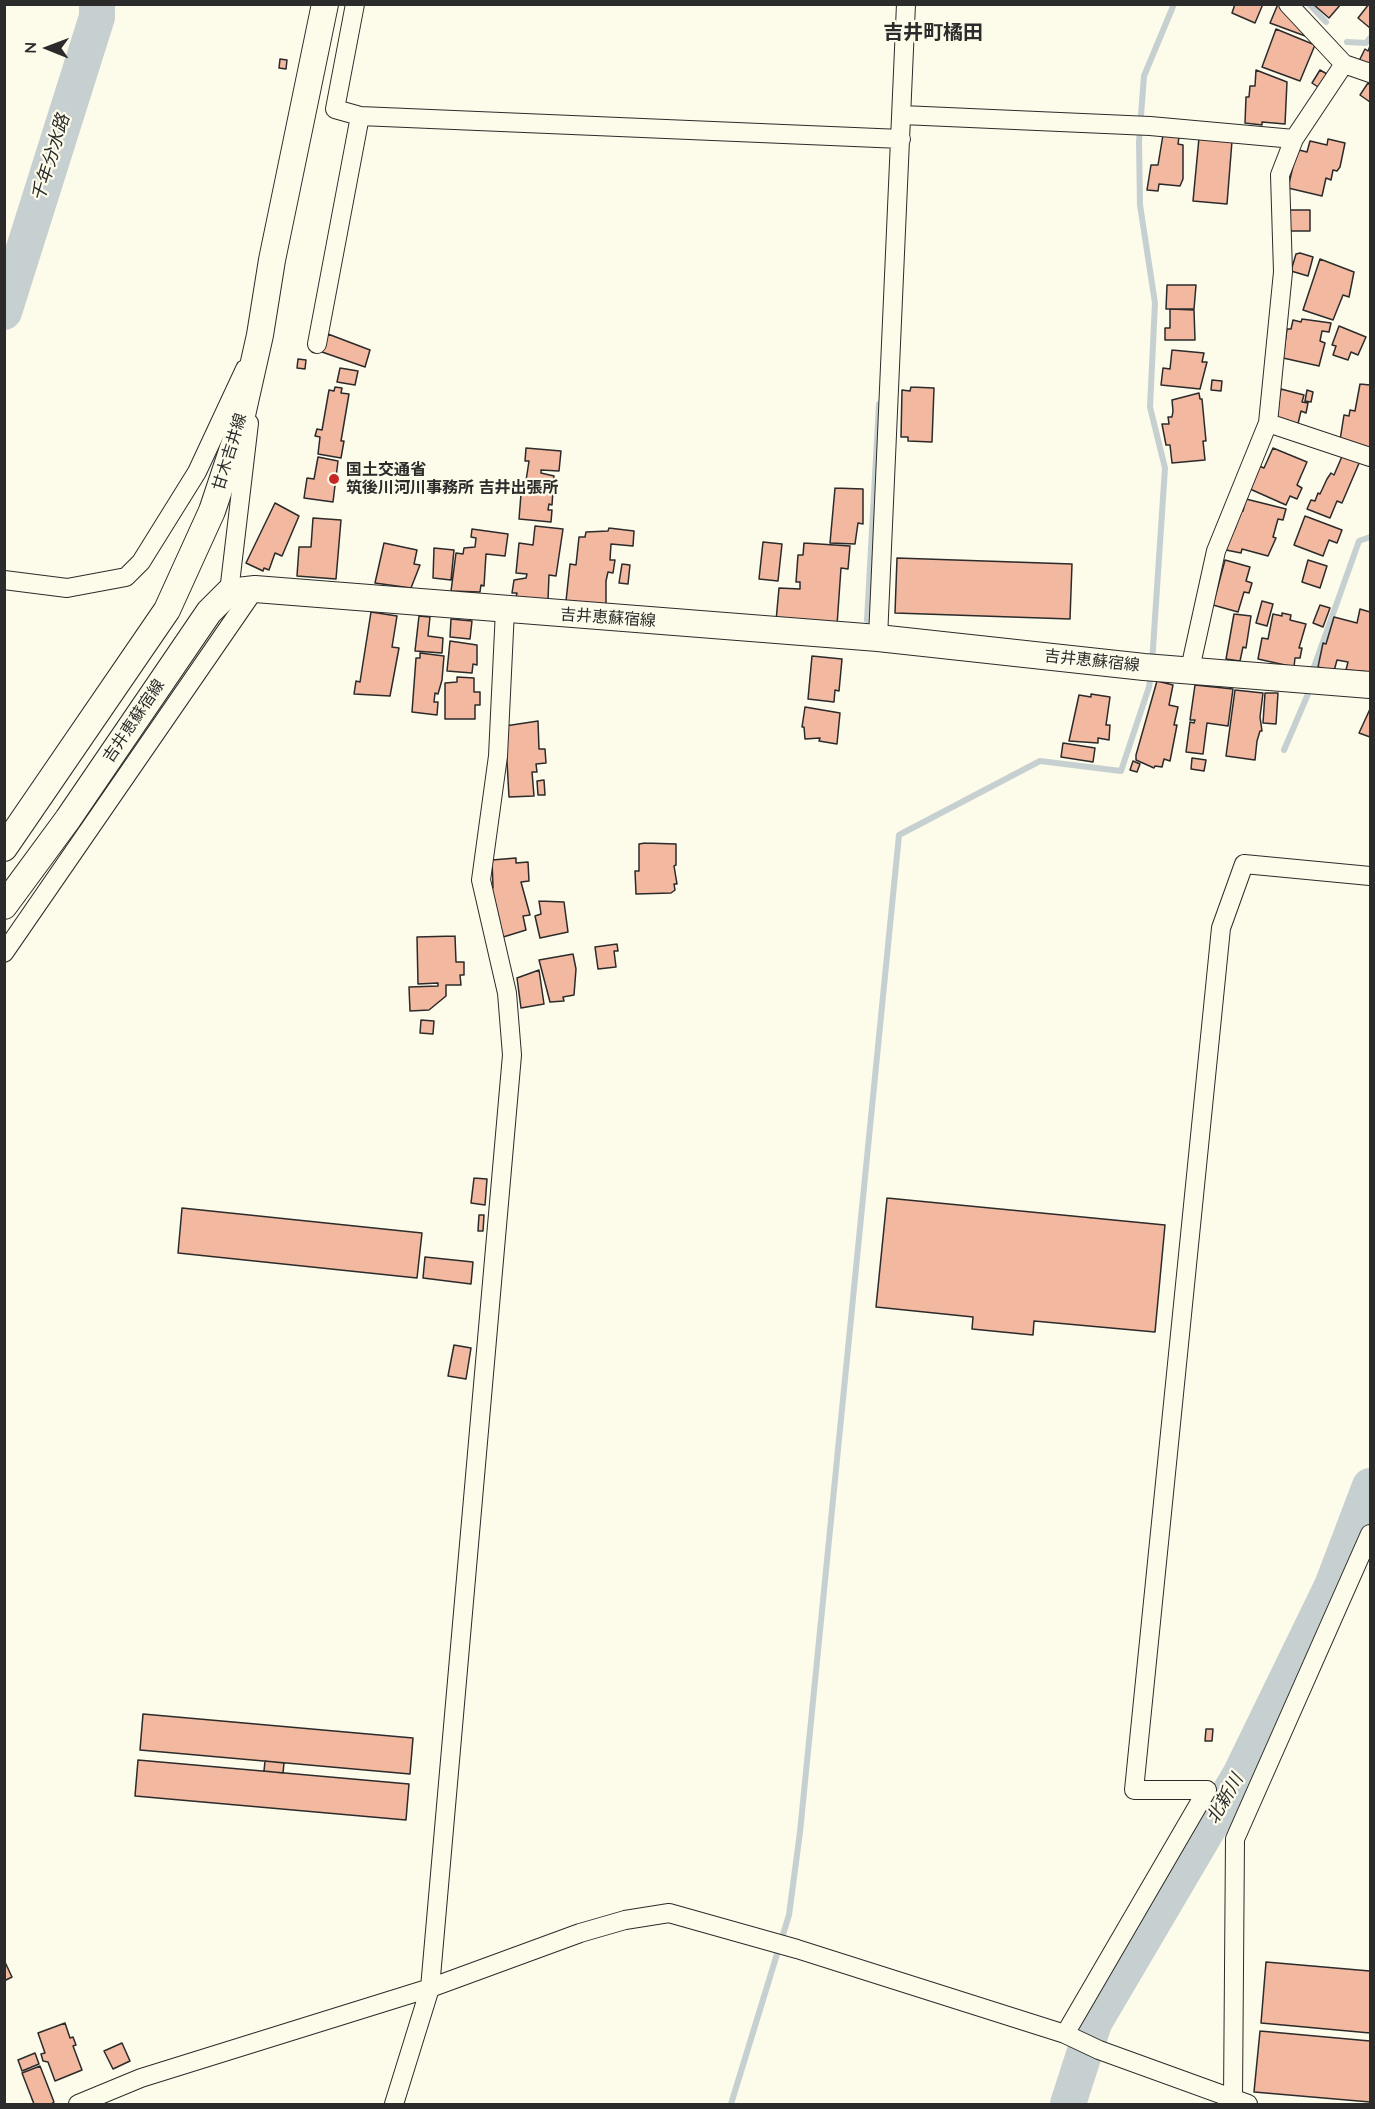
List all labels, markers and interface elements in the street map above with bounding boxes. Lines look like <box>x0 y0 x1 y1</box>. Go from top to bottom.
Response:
north arrow <box>18 18 78 78</box>
district label: 吉井町橘田 <box>883 21 983 45</box>
text: N <box>20 42 40 54</box>
water label: 千年分水路 <box>28 112 74 204</box>
street label: 甘木吉井線 <box>209 411 251 493</box>
place label: 国土交通省 筑後川河川事務所 吉井出張所 <box>346 460 558 498</box>
marker: 国土交通省 筑後川河川事務所 吉井出張所 <box>327 472 341 486</box>
street label: 吉井恵蘇宿線 <box>559 605 657 631</box>
street label: 吉井恵蘇宿線 <box>1043 646 1141 676</box>
street label: 吉井恵蘇宿線 <box>99 676 169 766</box>
water label: 北新川 <box>1202 1770 1248 1828</box>

